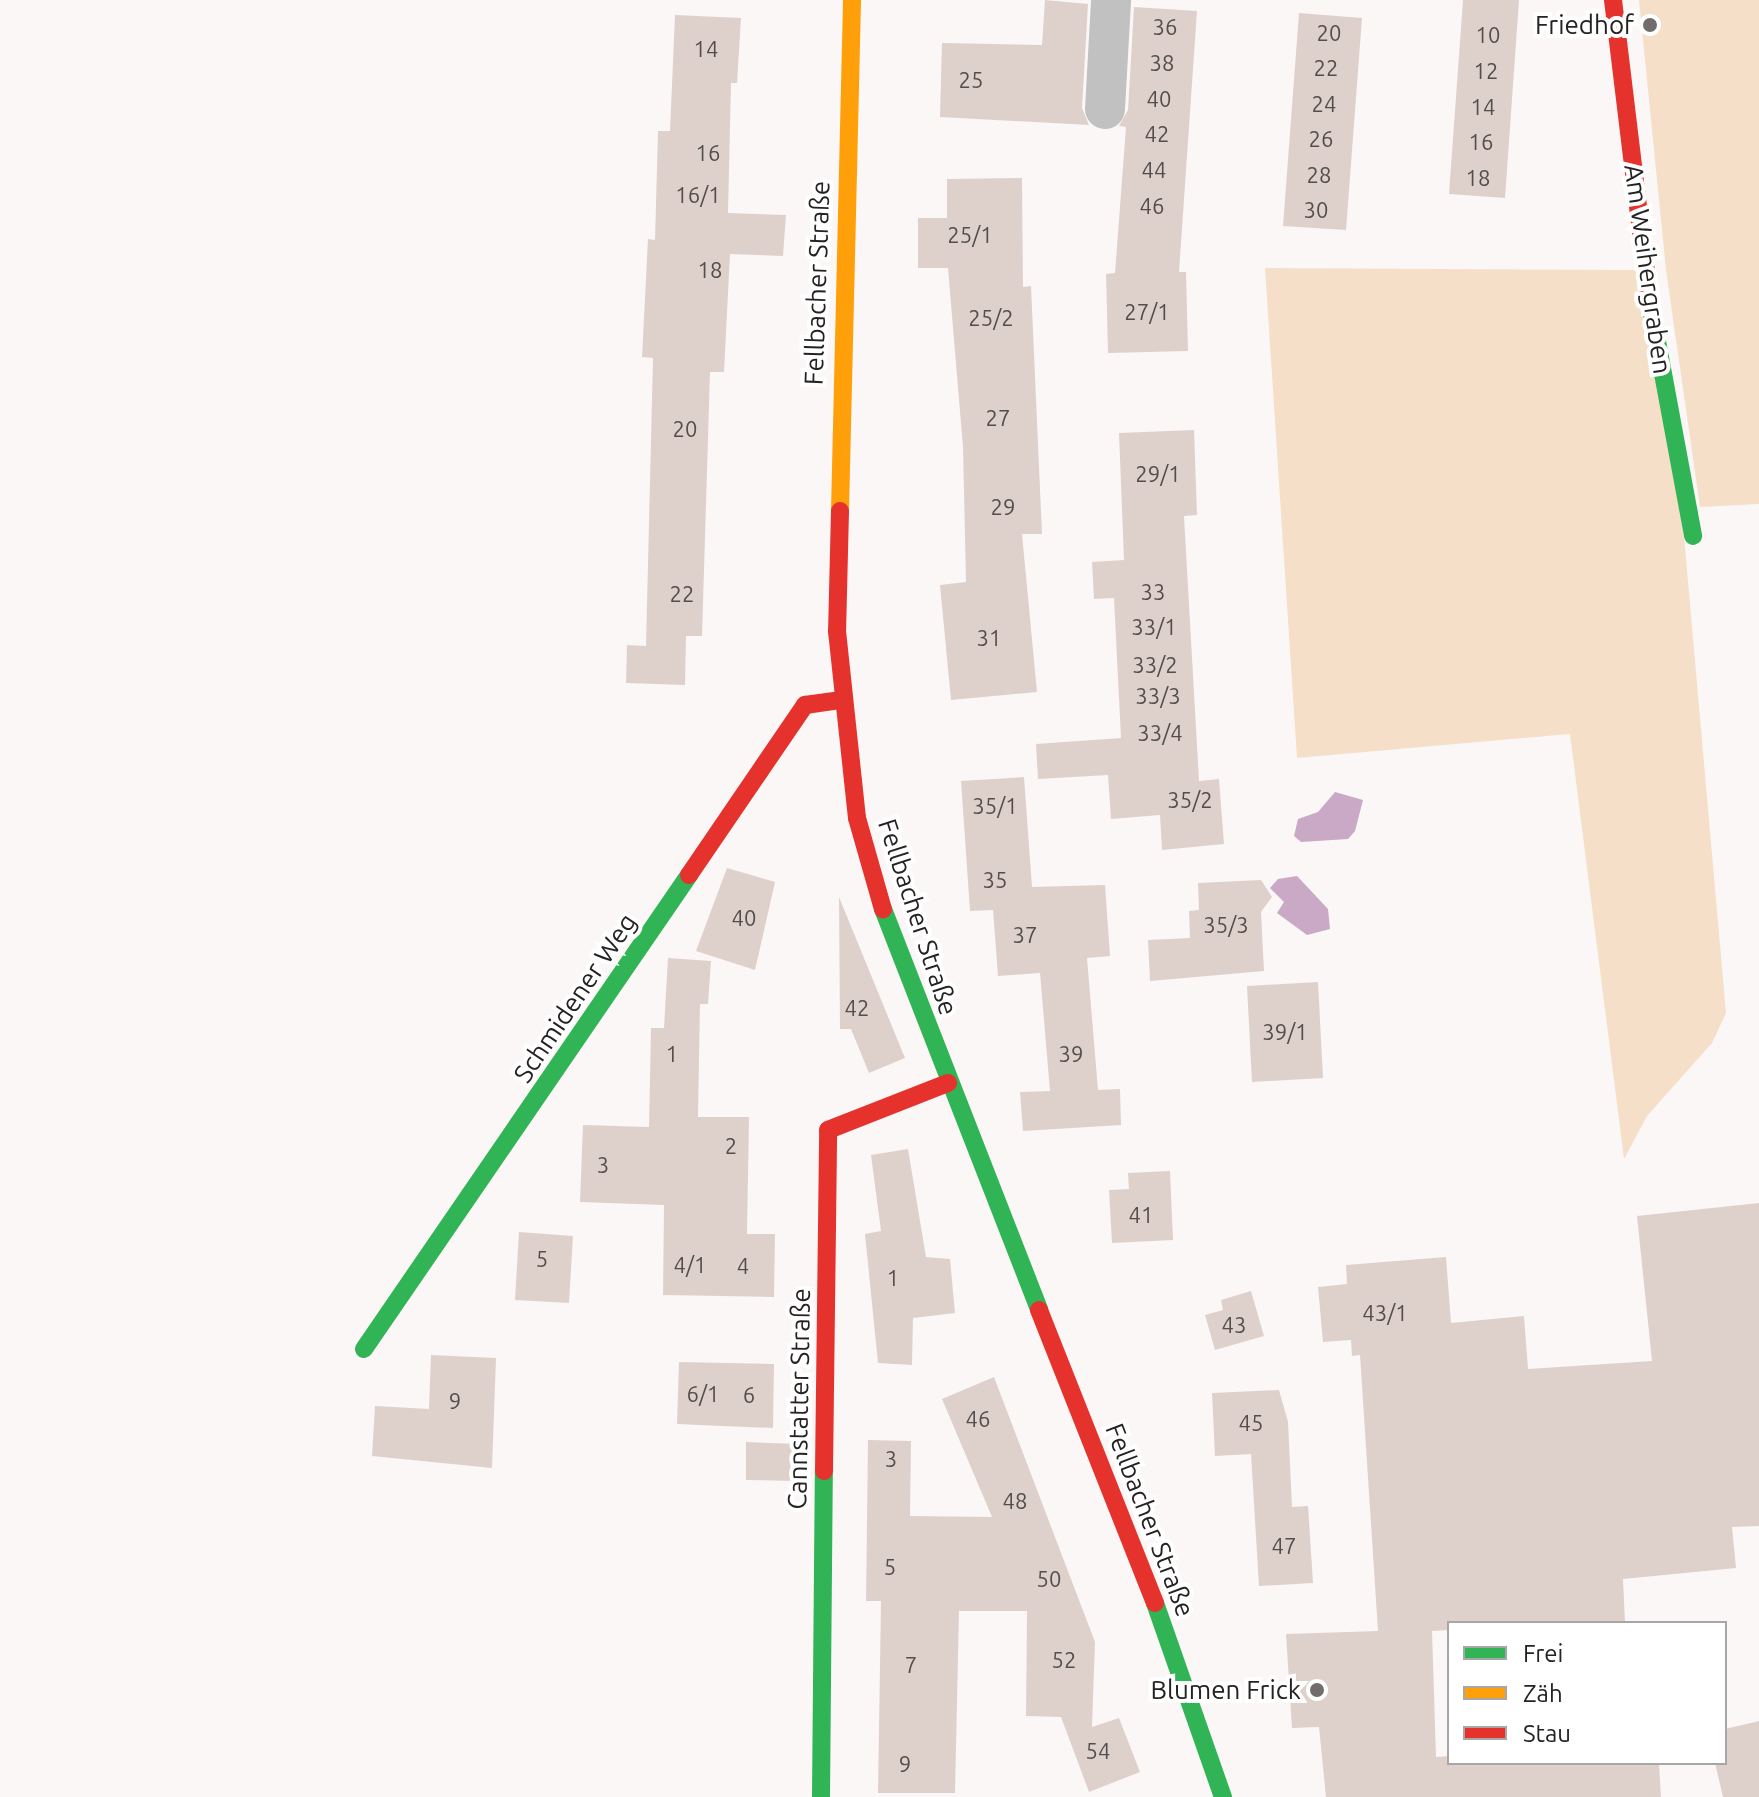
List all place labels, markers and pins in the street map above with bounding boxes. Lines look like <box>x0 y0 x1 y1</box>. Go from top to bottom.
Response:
place label: Friedhof <box>1535 9 1634 41</box>
marker: Friedhof <box>1641 16 1659 34</box>
place label: Blumen Frick <box>1151 1674 1301 1706</box>
marker: Blumen Frick <box>1308 1681 1326 1699</box>

